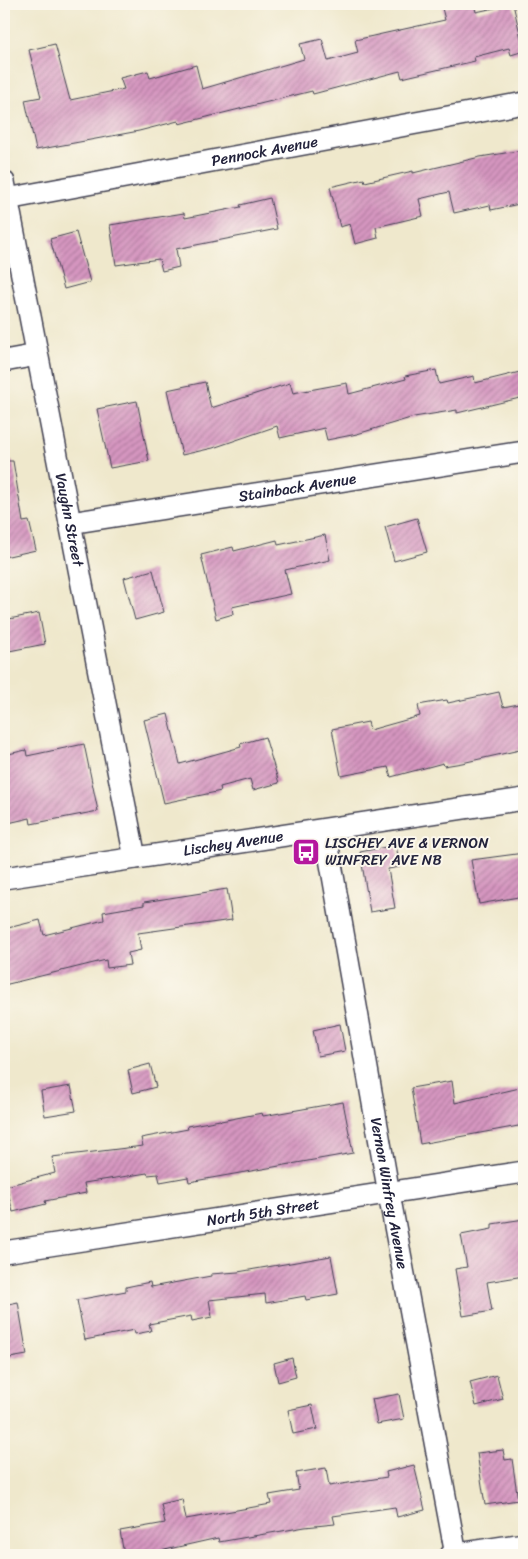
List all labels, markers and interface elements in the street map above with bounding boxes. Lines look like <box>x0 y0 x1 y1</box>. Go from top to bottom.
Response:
street label: Pennock Avenue <box>209 128 320 174</box>
street label: Stainback Avenue <box>237 465 358 509</box>
street label: Vaughn Street <box>48 471 91 570</box>
street label: Lischey Avenue <box>182 823 285 864</box>
place label: LISCHEY AVE & VERNON WINFREY AVE NB <box>325 830 489 873</box>
bus stop icon: LISCHEY AVE & VERNON WINFREY AVE NB <box>291 837 321 867</box>
street label: Vernon Winfrey Avenue <box>363 1115 416 1272</box>
street label: North 5th Street <box>205 1191 322 1234</box>

